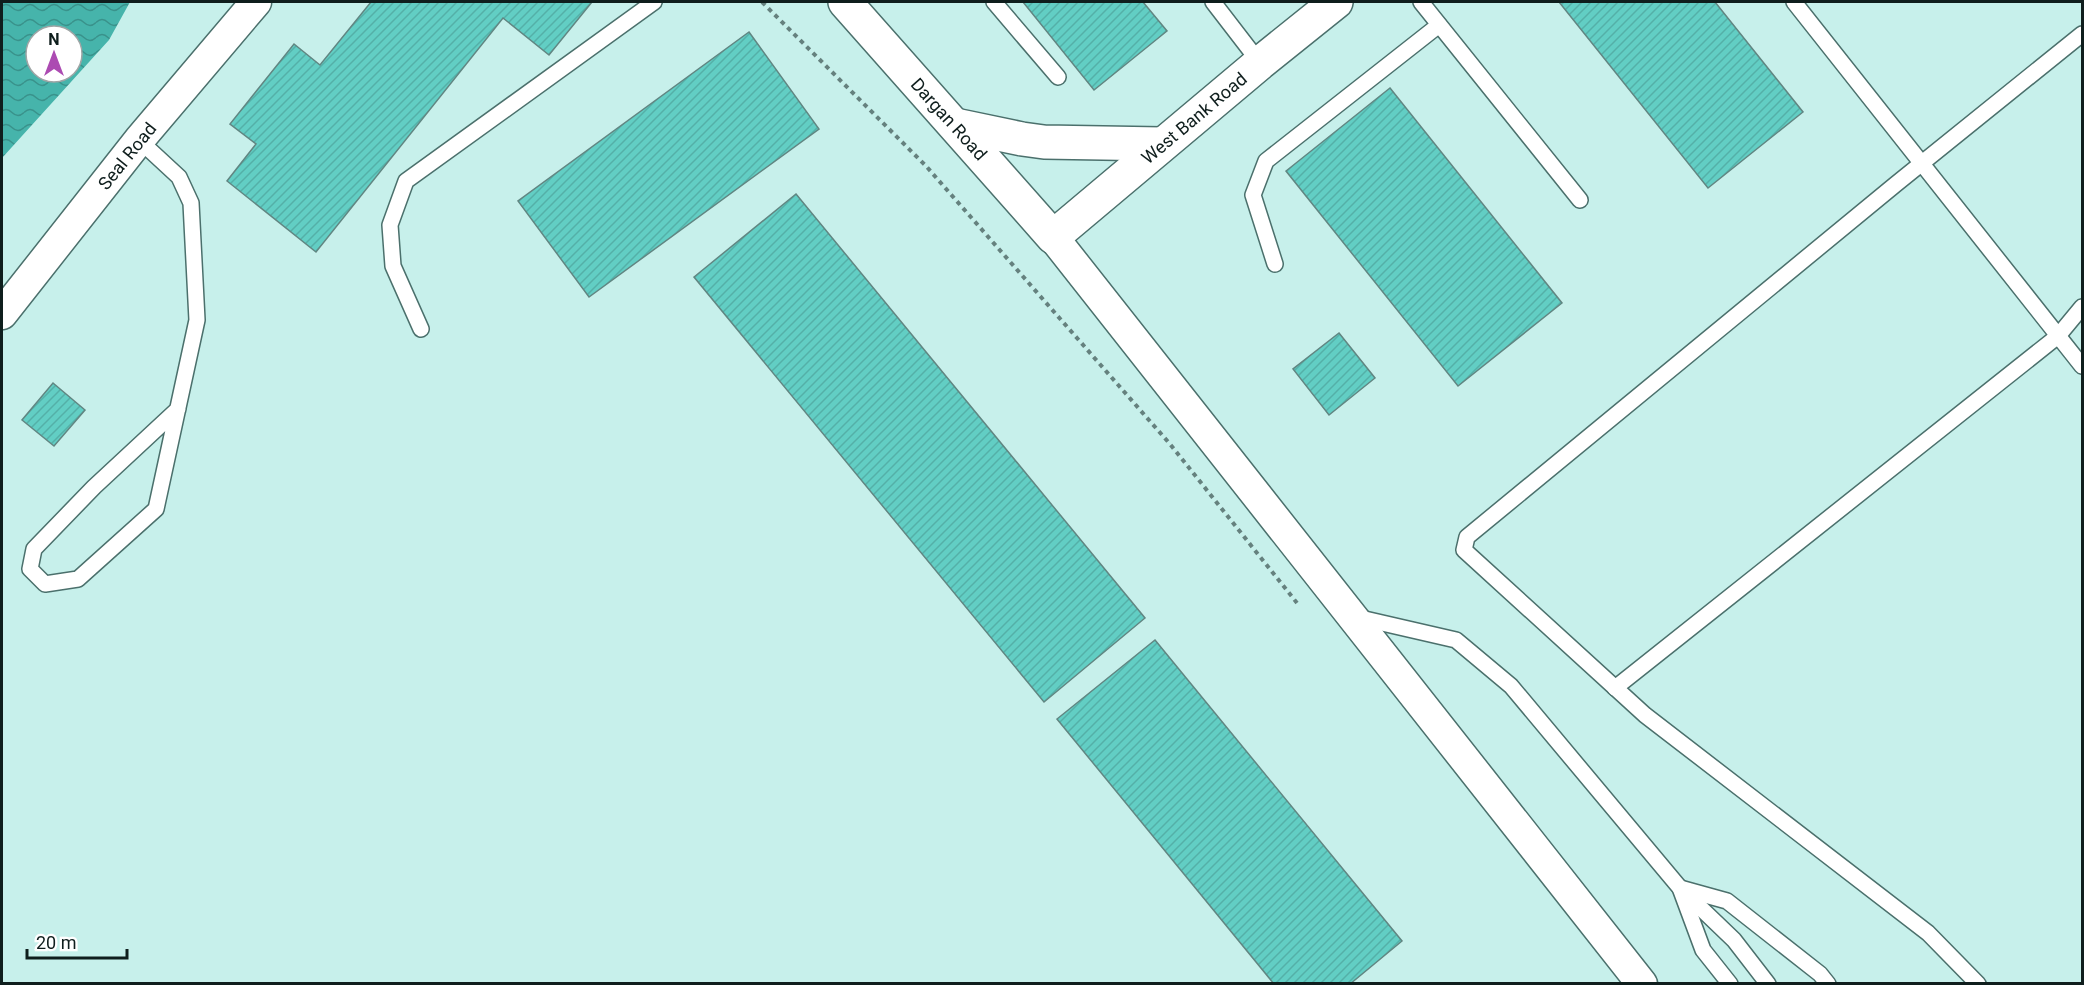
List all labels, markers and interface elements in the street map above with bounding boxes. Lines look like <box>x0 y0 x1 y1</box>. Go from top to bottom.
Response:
north arrow <box>24 24 84 84</box>
text: N <box>48 30 60 49</box>
street label: West Bank Road <box>1137 68 1251 168</box>
street label: Dargan Road <box>907 74 991 164</box>
street label: Seal Road <box>94 118 160 194</box>
scale bar <box>27 922 128 960</box>
text: 20 m <box>36 932 76 953</box>

